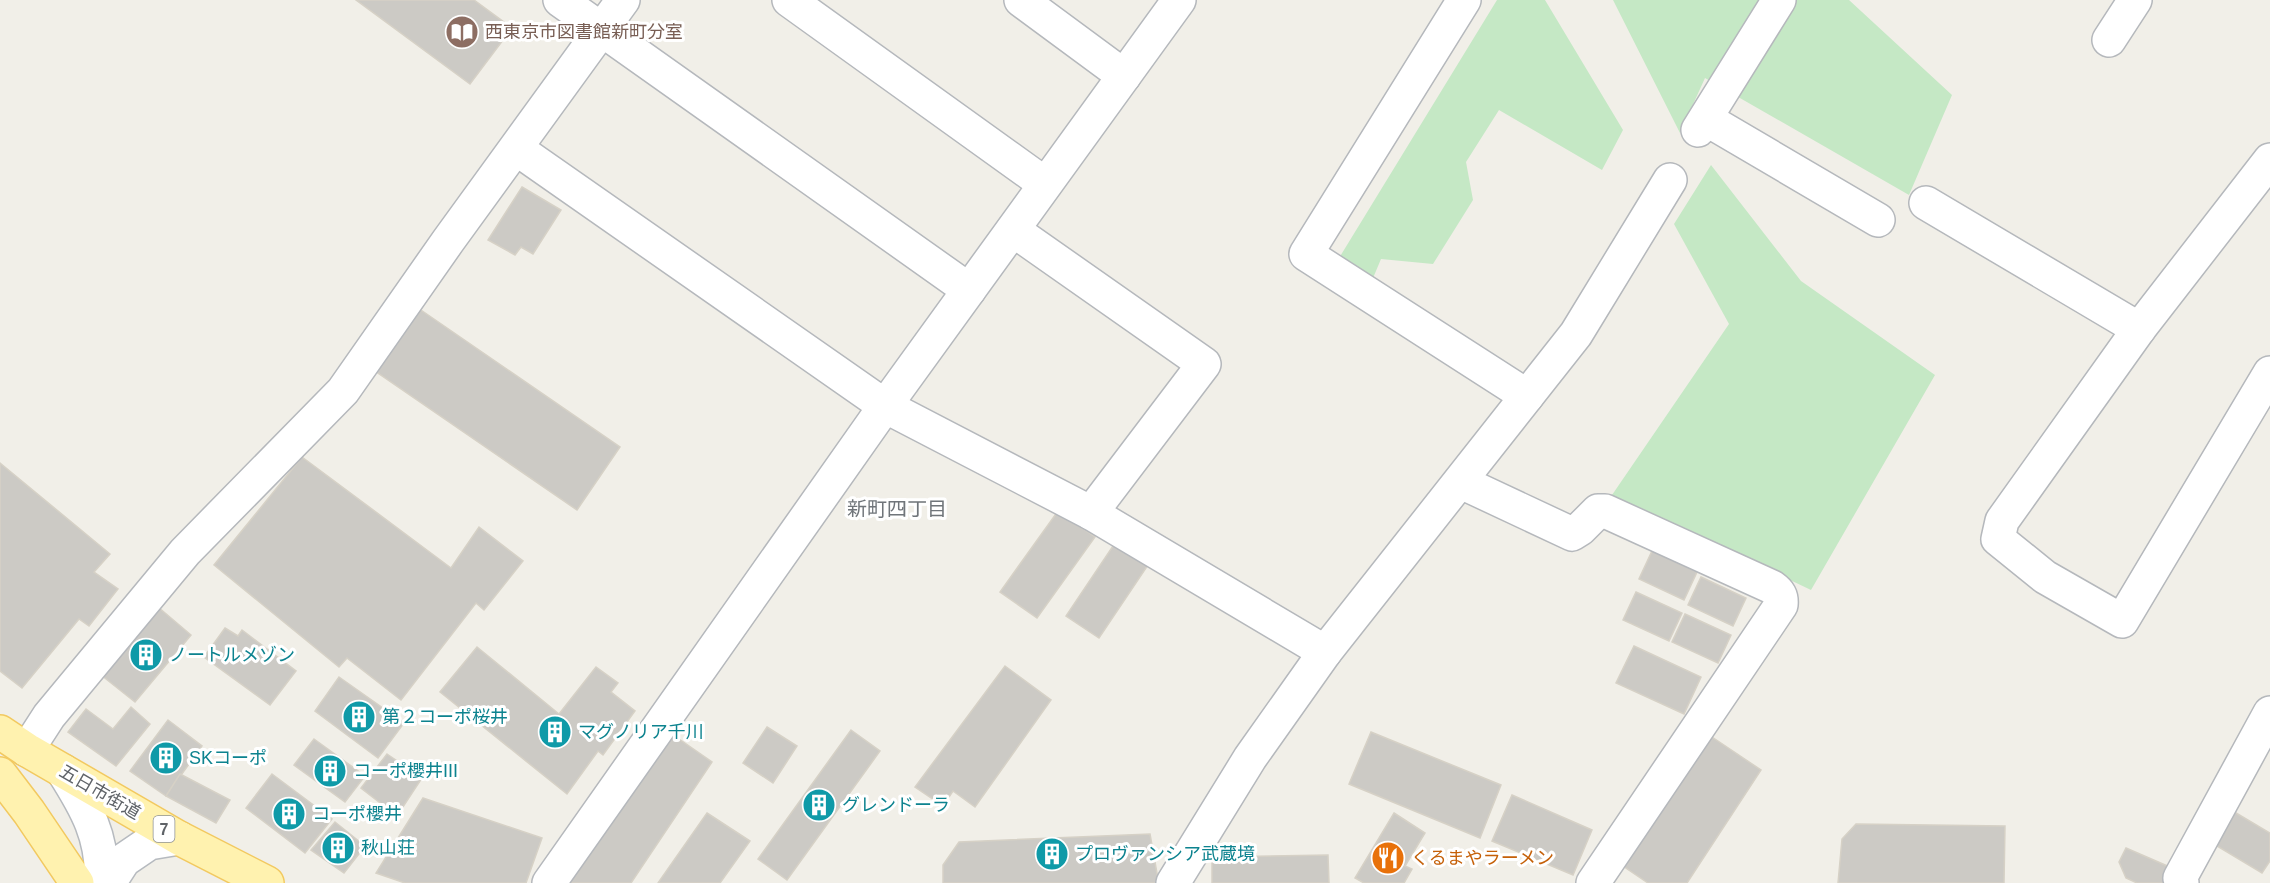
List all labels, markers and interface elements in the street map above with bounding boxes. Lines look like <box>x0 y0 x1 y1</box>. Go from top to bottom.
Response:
library icon: 西東京市図書館新町分室 <box>444 14 480 50</box>
place label: 西東京市図書館新町分室 <box>485 22 683 42</box>
district label: 新町四丁目 <box>847 498 947 520</box>
building icon: ノートルメゾン <box>128 637 164 673</box>
place label: ノートルメゾン <box>169 645 295 665</box>
building icon: 第２コーポ桜井 <box>341 699 377 735</box>
place label: 第２コーポ桜井 <box>382 707 508 727</box>
building icon: マグノリア千川 <box>537 714 573 750</box>
place label: マグノリア千川 <box>578 722 704 742</box>
building icon: SKコーポ <box>148 740 184 776</box>
place label: SKコーポ <box>189 748 267 768</box>
building icon: コーポ櫻井III <box>312 753 348 789</box>
street label: 五日市街道 <box>56 761 144 823</box>
place label: コーポ櫻井III <box>353 761 458 781</box>
building icon: グレンドーラ <box>801 787 837 823</box>
place label: グレンドーラ <box>842 795 950 815</box>
building icon: コーポ櫻井 <box>271 796 307 832</box>
place label: コーポ櫻井 <box>312 804 402 824</box>
road number: 7 <box>154 816 174 842</box>
building icon: 秋山荘 <box>320 830 356 866</box>
building icon: プロヴァンシア武蔵境 <box>1034 836 1070 872</box>
place label: 秋山荘 <box>361 838 415 858</box>
restaurant icon: くるまやラーメン <box>1370 840 1406 876</box>
place label: プロヴァンシア武蔵境 <box>1075 844 1255 864</box>
place label: くるまやラーメン <box>1411 848 1554 868</box>

